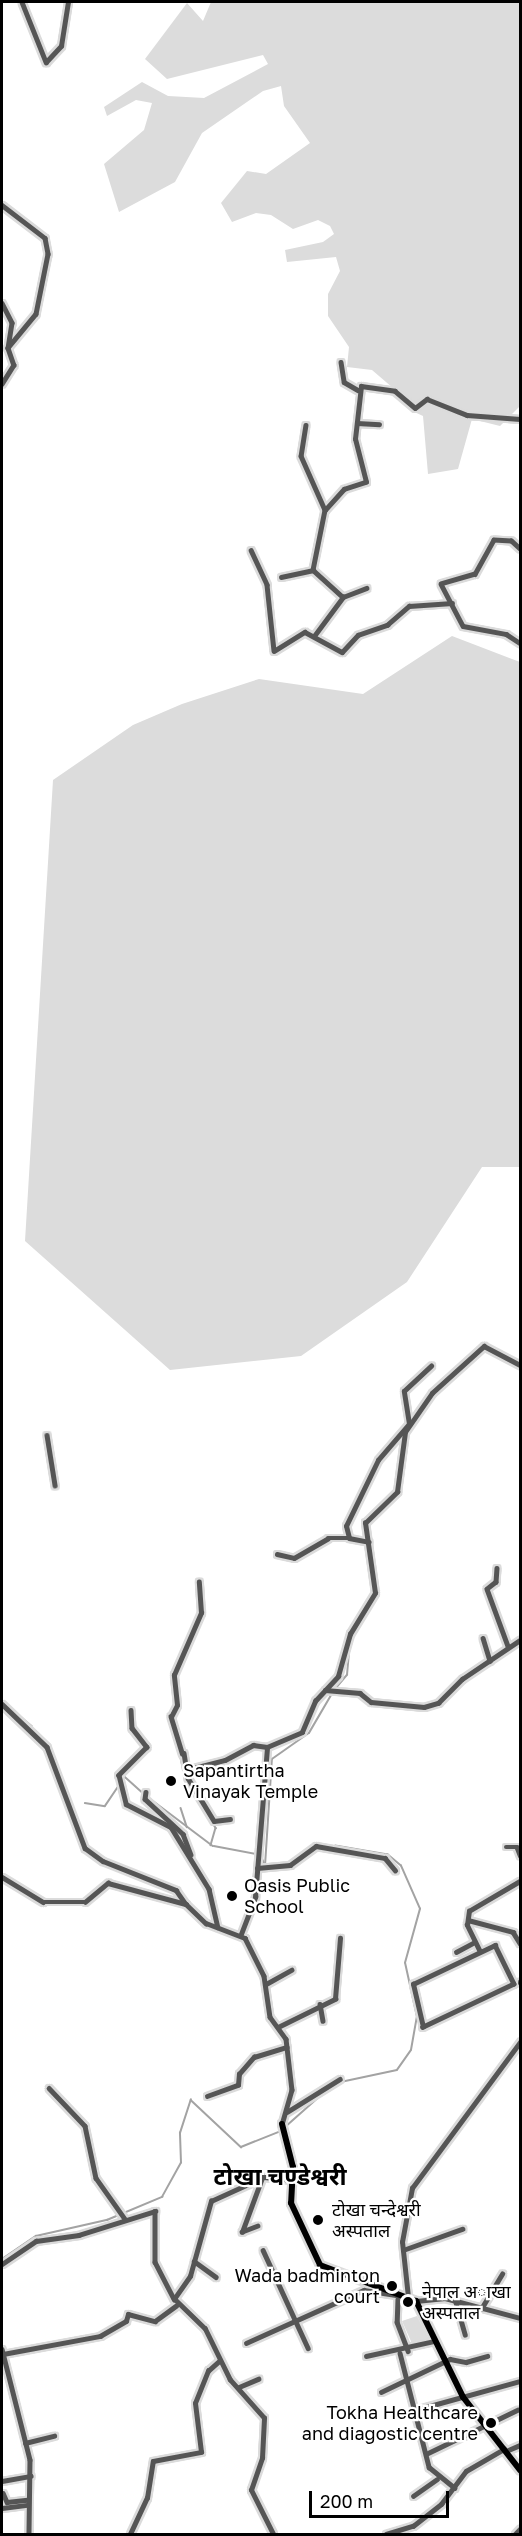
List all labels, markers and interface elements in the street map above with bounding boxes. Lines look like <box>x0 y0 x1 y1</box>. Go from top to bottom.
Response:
place label: Sapantirtha Vinayak Temple <box>183 1760 318 1802</box>
marker: Sapantirtha Vinayak Temple <box>164 1774 178 1788</box>
place label: Oasis Public School <box>244 1875 350 1918</box>
marker: Oasis Public School <box>225 1889 239 1903</box>
district label: टोखा चण्डेश्वरी <box>213 2162 347 2190</box>
place label: टोखा चन्देश्वरी अस्पताल <box>332 2199 421 2242</box>
marker: टोखा चन्देश्वरी अस्पताल <box>309 2211 327 2229</box>
place label: Wada badminton court <box>235 2265 380 2308</box>
marker: Wada badminton court <box>385 2279 399 2293</box>
place label: नेपाल अाखा अस्पताल <box>422 2281 511 2324</box>
marker: नेपाल अाखा अस्पताल <box>399 2293 417 2311</box>
place label: Tokha Healthcare and diagostic centre <box>302 2402 478 2444</box>
marker: Tokha Healthcare and diagostic centre <box>482 2414 500 2432</box>
scale bar <box>312 2479 452 2517</box>
text: 200 m <box>320 2490 373 2512</box>

